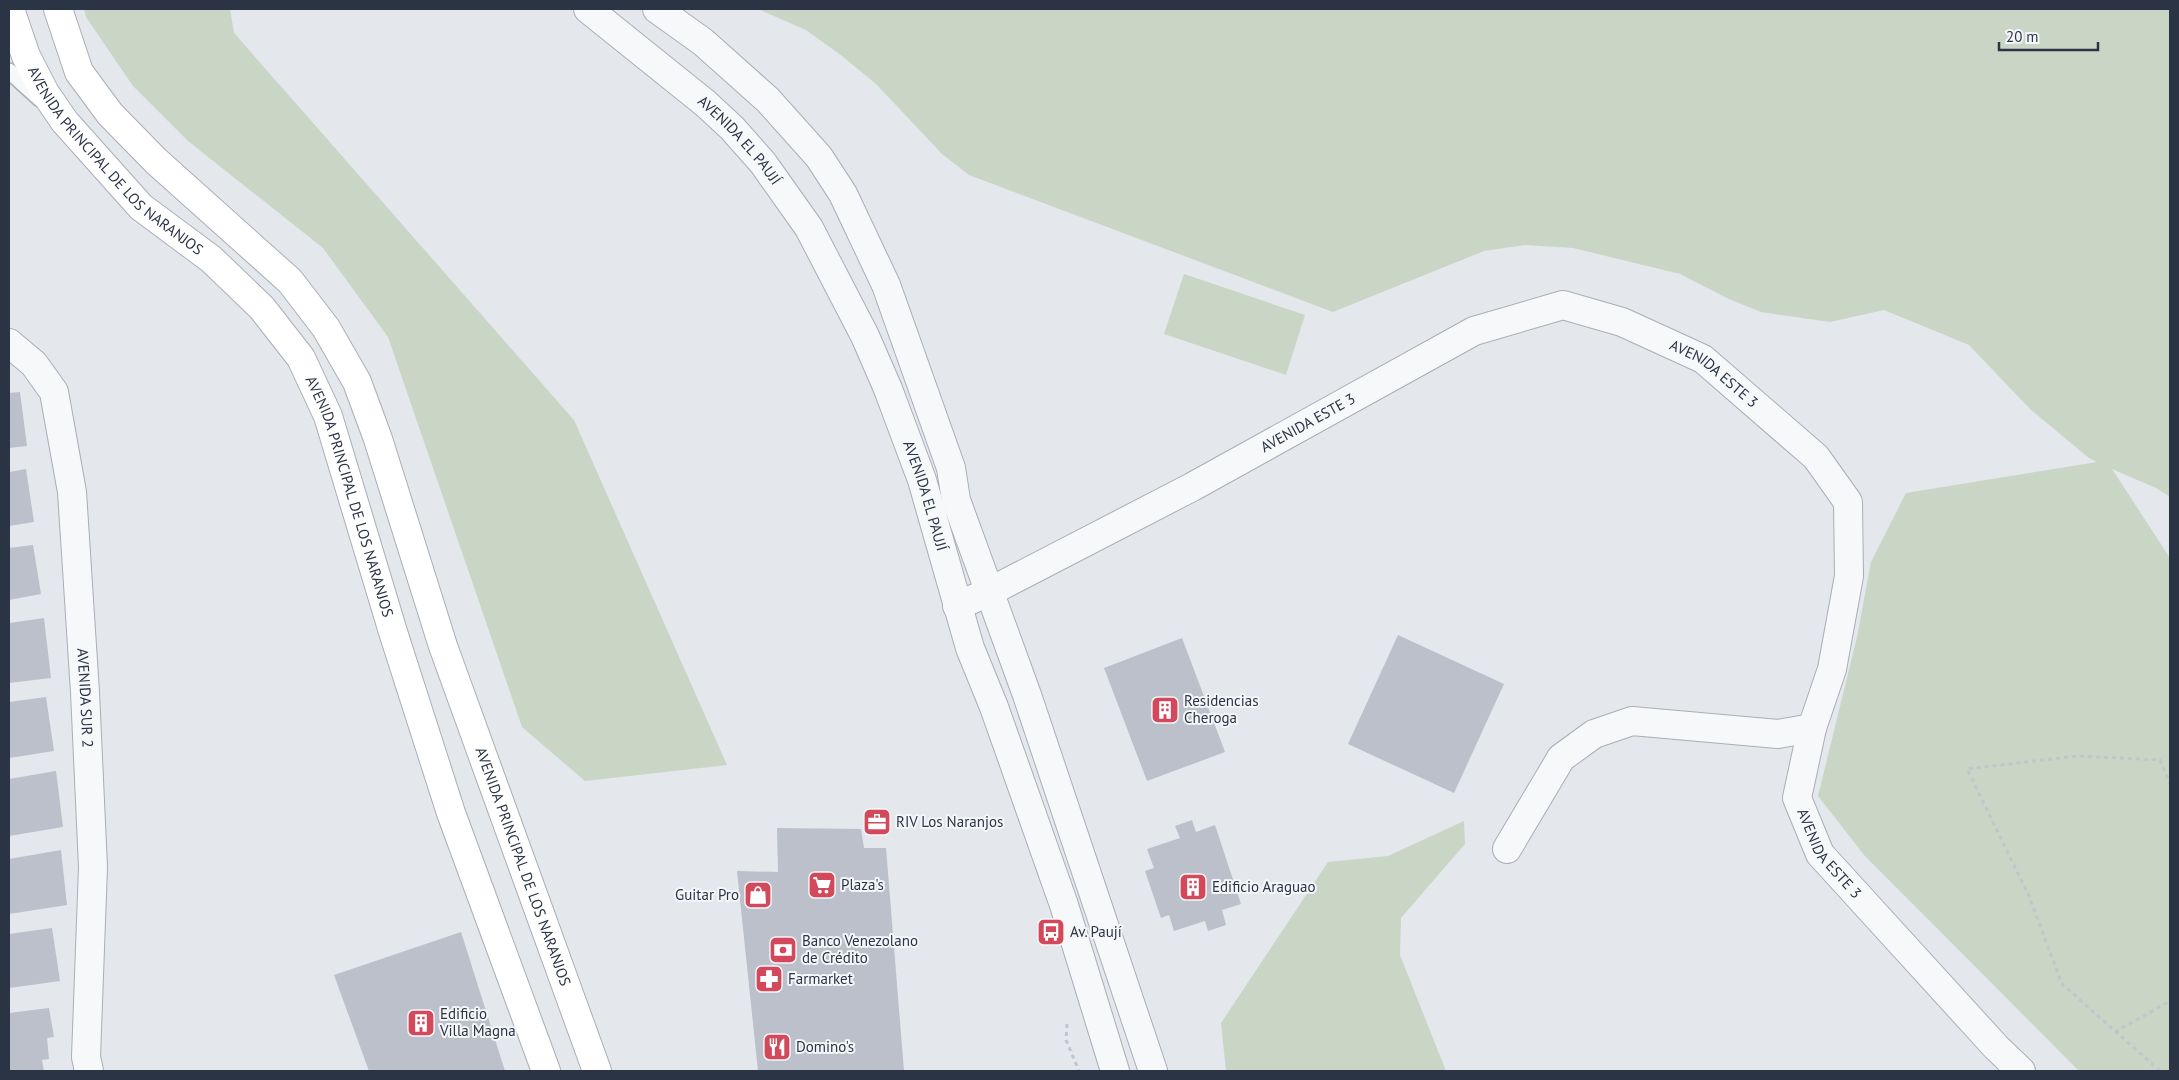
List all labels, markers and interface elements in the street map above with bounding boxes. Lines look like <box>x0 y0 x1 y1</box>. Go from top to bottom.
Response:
scale bar <box>1999 20 2098 52</box>
text: 20 m <box>2006 27 2039 46</box>
street label: AVENIDA PRINCIPAL DE LOS NARANJOS <box>24 63 207 259</box>
street label: AVENIDA EL PAUJÍ <box>694 91 786 189</box>
street label: AVENIDA ESTE 3 <box>1667 335 1762 412</box>
street label: AVENIDA PRINCIPAL DE LOS NARANJOS <box>302 373 398 619</box>
street label: AVENIDA ESTE 3 <box>1257 389 1358 456</box>
street label: AVENIDA EL PAUJÍ <box>899 438 952 554</box>
street label: AVENIDA SUR 2 <box>73 648 98 748</box>
place label: Residencias Cheroga <box>1184 691 1259 727</box>
building icon: Residencias Cheroga <box>1150 695 1180 725</box>
street label: AVENIDA PRINCIPAL DE LOS NARANJOS <box>471 744 575 988</box>
street label: AVENIDA ESTE 3 <box>1793 805 1866 902</box>
office icon: RIV Los Naranjos <box>862 807 892 837</box>
place label: RIV Los Naranjos <box>896 812 1003 831</box>
supermarket icon: Plaza's <box>807 870 837 900</box>
building icon: Edificio Araguao <box>1178 872 1208 902</box>
place label: Plaza's <box>841 875 884 894</box>
place label: Edificio Araguao <box>1212 877 1316 896</box>
shop icon: Guitar Pro <box>743 880 773 910</box>
place label: Guitar Pro <box>675 885 739 904</box>
bus stop icon: Av. Paují <box>1036 917 1066 947</box>
place label: Av. Paují <box>1070 922 1122 941</box>
place label: Banco Venezolano de Crédito <box>802 931 918 967</box>
bank icon: Banco Venezolano de Crédito <box>768 935 798 965</box>
pharmacy icon: Farmarket <box>754 964 784 994</box>
place label: Farmarket <box>788 969 853 988</box>
place label: Edificio Villa Magna <box>439 1004 516 1040</box>
building icon: Edificio Villa Magna <box>406 1008 436 1038</box>
restaurant icon: Domino's <box>762 1032 792 1062</box>
place label: Domino's <box>796 1037 854 1056</box>

